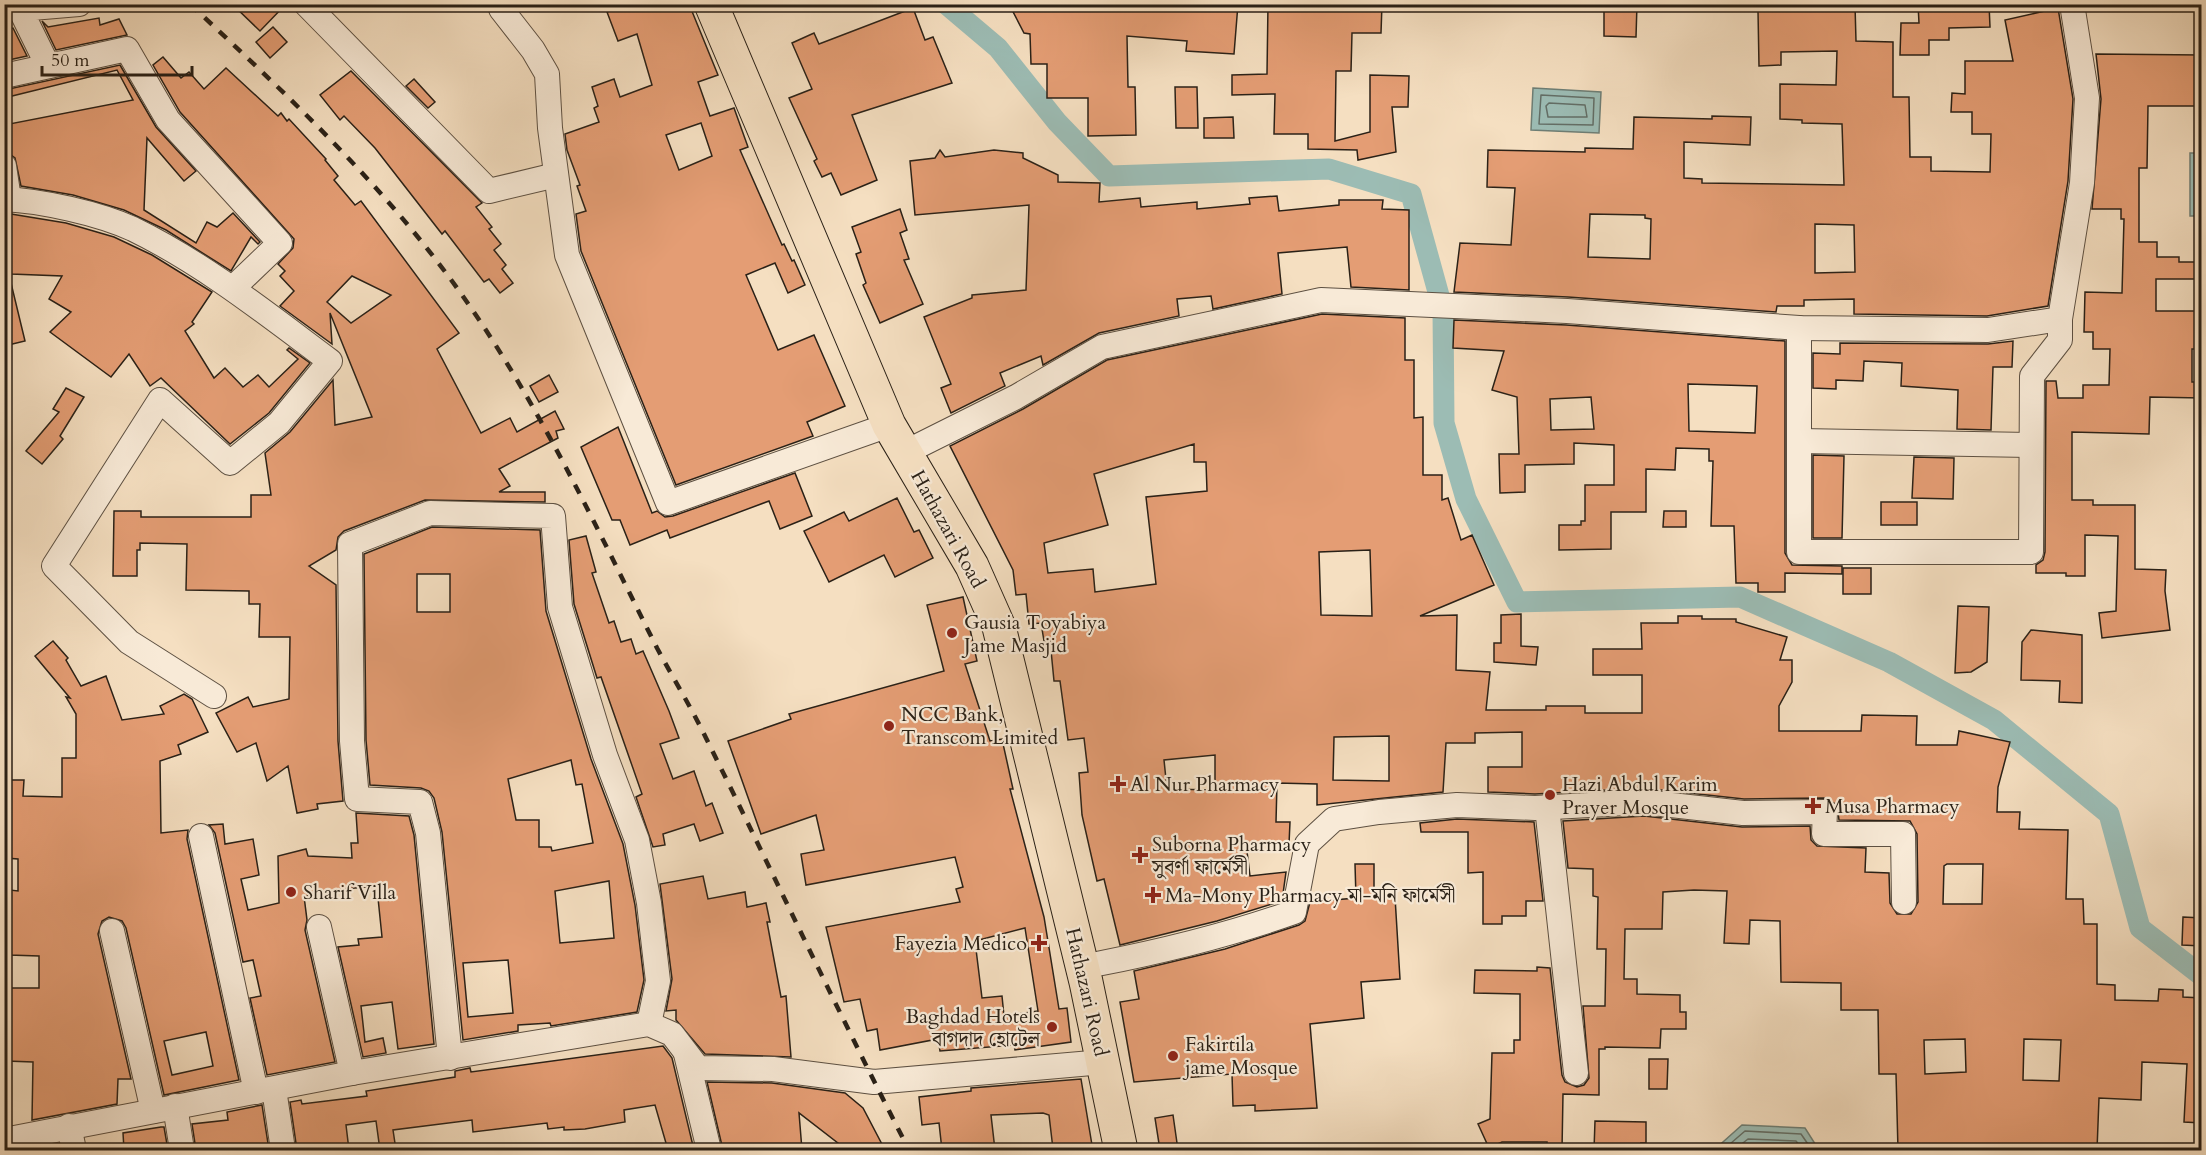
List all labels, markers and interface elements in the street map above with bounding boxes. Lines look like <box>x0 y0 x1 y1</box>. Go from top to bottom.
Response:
scale bar <box>42 39 192 77</box>
text: 50 m <box>51 48 90 73</box>
street label: Hathazari Road <box>904 465 992 593</box>
place label: Gausia Toyabiya Jame Masjid <box>961 609 1106 659</box>
marker: Gausia Toyabiya Jame Masjid <box>945 626 959 640</box>
place label: NCC Bank, Transcom Limited <box>901 701 1059 751</box>
marker: NCC Bank, Transcom Limited <box>882 719 896 733</box>
place label: Al Nur Pharmacy <box>1130 771 1280 798</box>
place label: Hazi Abdul Karim Prayer Mosque <box>1562 771 1718 821</box>
marker: Al Nur Pharmacy <box>1111 777 1125 791</box>
marker: Hazi Abdul Karim Prayer Mosque <box>1543 788 1557 802</box>
place label: Musa Pharmacy <box>1825 793 1960 820</box>
marker: Musa Pharmacy <box>1806 799 1820 813</box>
place label: Suborna Pharmacy সুবর্ণা ফার্মেসী <box>1151 831 1312 881</box>
marker: Suborna Pharmacy সুবর্ণা ফার্মেসী <box>1133 848 1147 862</box>
place label: Sharif Villa <box>303 879 397 906</box>
place label: Ma-Mony Pharmacy মা-মনি ফার্মেসী <box>1165 882 1455 909</box>
marker: Sharif Villa <box>284 885 298 899</box>
marker: Ma-Mony Pharmacy মা-মনি ফার্মেসী <box>1146 888 1160 902</box>
street label: Hathazari Road <box>1059 925 1115 1059</box>
place label: Fayezia Medico <box>895 930 1027 957</box>
marker: Fayezia Medico <box>1032 936 1046 950</box>
place label: Baghdad Hotels বাগদাদ হোটেল <box>906 1003 1041 1053</box>
marker: Baghdad Hotels বাগদাদ হোটেল <box>1045 1020 1059 1034</box>
place label: Fakirtila jame Mosque <box>1182 1031 1298 1081</box>
marker: Fakirtila jame Mosque <box>1166 1049 1180 1063</box>

